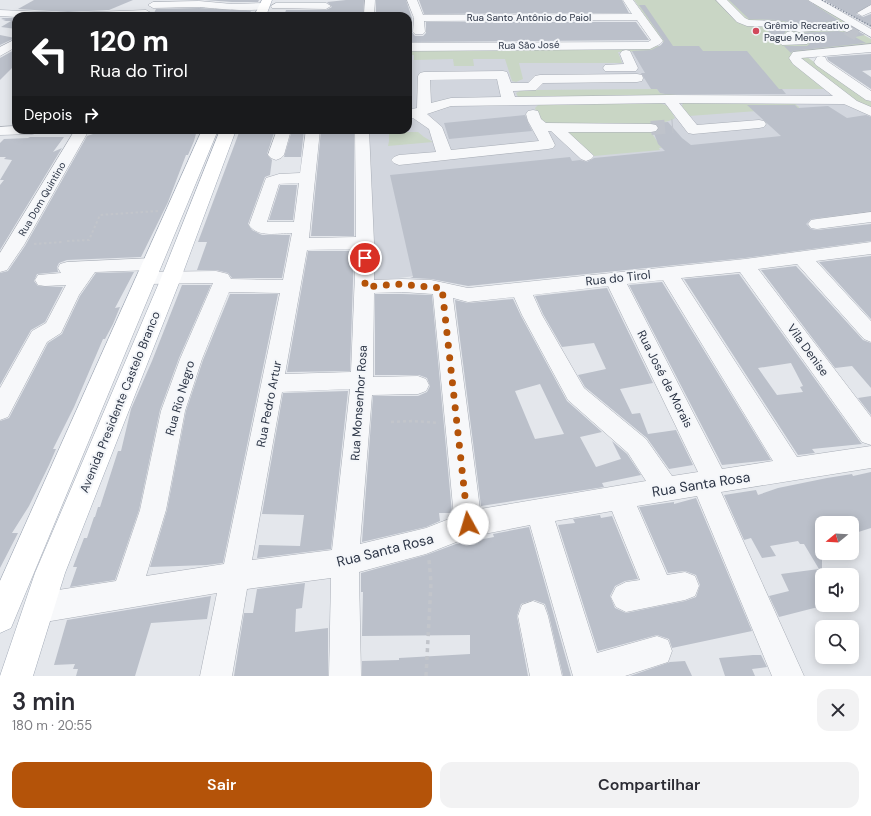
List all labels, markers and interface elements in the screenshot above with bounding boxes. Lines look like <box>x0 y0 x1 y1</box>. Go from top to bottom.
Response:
street label: Rua Santo Antônio do Paiol <box>467 11 591 24</box>
place label: Grêmio Recreativo Pague Menos <box>764 19 850 44</box>
text: 120 m <box>90 23 169 60</box>
marker: Grêmio Recreativo Pague Menos <box>751 26 761 36</box>
icon: left <box>24 28 76 80</box>
street label: Rua São José <box>498 38 560 52</box>
text: Rua do Tirol <box>90 59 188 83</box>
icon: right <box>80 104 102 126</box>
text: Depois <box>24 105 72 125</box>
street label: Rua Dom Quintino <box>15 159 69 239</box>
pin <box>348 241 382 275</box>
icon: arrive <box>354 247 376 269</box>
street label: Rua do Tirol <box>585 267 651 289</box>
street label: Avenida Presidente Castelo Branco <box>76 309 164 495</box>
street label: Vila Denise <box>784 321 832 380</box>
street label: Rua José de Morais <box>633 327 697 431</box>
street label: Rua Monsenhor Rosa <box>347 345 371 461</box>
street label: Rua Rio Negro <box>162 359 198 437</box>
street label: Rua Pedro Artur <box>253 359 285 449</box>
street label: Rua Santa Rosa <box>651 467 751 501</box>
position arrow <box>447 503 489 545</box>
north arrow <box>815 516 859 560</box>
map controls <box>815 516 859 664</box>
street label: Rua Santa Rosa <box>335 529 435 571</box>
button: sound <box>815 568 859 612</box>
button: search <box>815 620 859 664</box>
text: 3 min <box>12 686 75 717</box>
button: close <box>817 689 859 731</box>
text: 180 m · 20:55 <box>12 717 92 734</box>
button: Sair <box>12 762 432 808</box>
button: Compartilhar <box>440 762 859 808</box>

